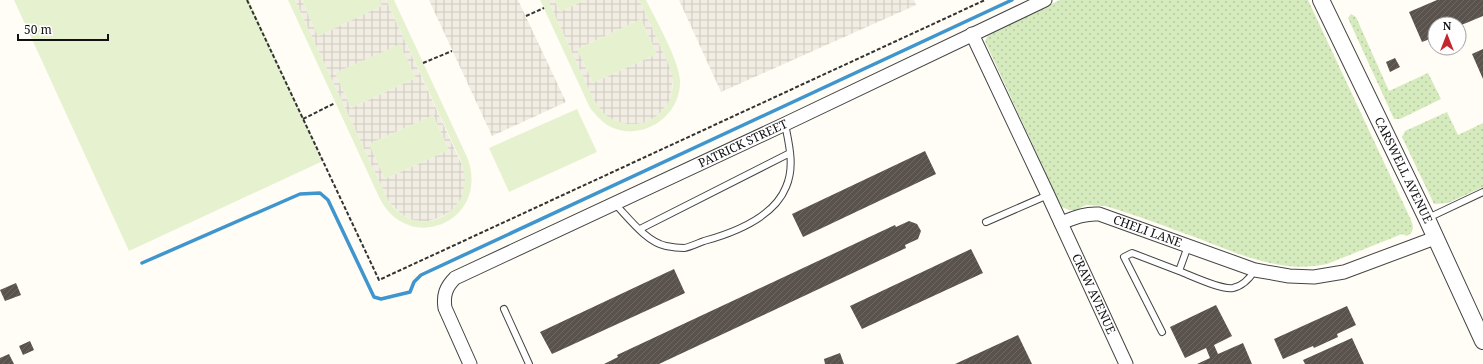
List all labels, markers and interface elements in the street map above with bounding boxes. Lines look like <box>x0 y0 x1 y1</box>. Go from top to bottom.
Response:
scale bar <box>18 16 108 42</box>
north arrow <box>1427 16 1467 56</box>
text: N <box>1443 18 1452 33</box>
text: 50 m <box>24 21 52 38</box>
street label: CARSWELL AVENUE <box>1371 114 1437 226</box>
street label: PATRICK STREET <box>695 115 791 171</box>
street label: CHELI LANE <box>1111 211 1184 251</box>
street label: CRAW AVENUE <box>1068 251 1120 337</box>

